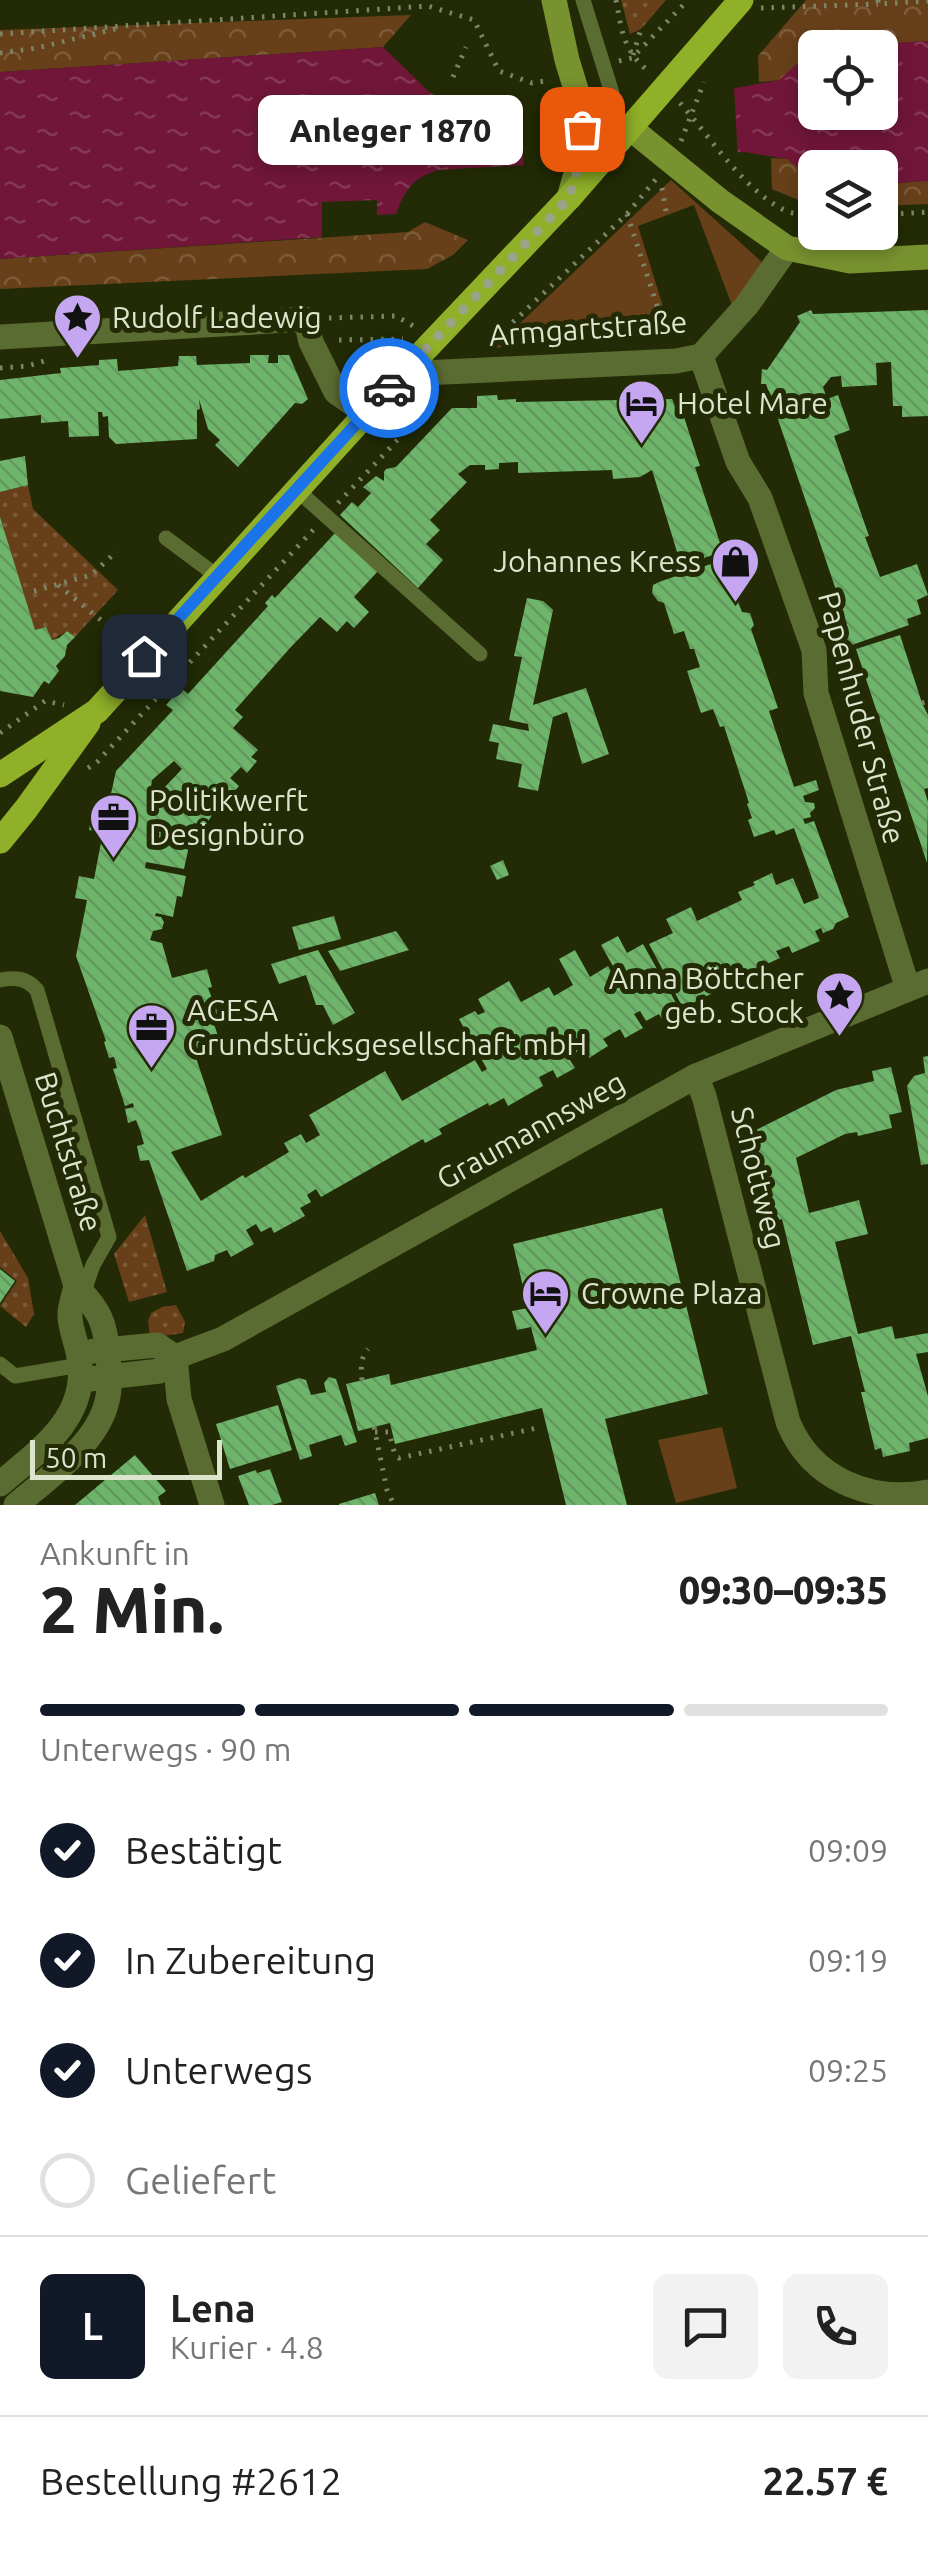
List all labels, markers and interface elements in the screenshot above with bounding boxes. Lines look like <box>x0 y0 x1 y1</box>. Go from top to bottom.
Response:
map controls <box>798 30 898 250</box>
button: locate <box>798 30 898 130</box>
pin <box>540 87 625 172</box>
callout: Anleger 1870 <box>257 94 522 164</box>
icon: bag <box>555 102 610 157</box>
text: Anleger 1870 <box>290 112 491 148</box>
button: layers <box>798 150 898 250</box>
place icon: Rudolf Ladewig <box>51 292 103 360</box>
place label: Rudolf Ladewig <box>112 300 322 334</box>
street label: Armgartstraße <box>488 304 688 352</box>
courier <box>339 338 439 438</box>
icon: car <box>362 361 417 416</box>
hotel icon: Hotel Mare <box>616 378 668 446</box>
place label: Hotel Mare <box>677 386 828 420</box>
shop icon: Johannes Kress <box>710 536 762 604</box>
place label: Johannes Kress <box>493 544 701 578</box>
street label: Papenhuder Straße <box>812 588 912 848</box>
pin <box>102 614 187 699</box>
icon: home <box>117 629 172 684</box>
place label: Politikwerft Designbüro <box>149 783 308 851</box>
office icon: Politikwerft Designbüro <box>88 792 140 860</box>
place label: Anna Böttcher geb. Stock <box>609 961 805 1029</box>
place icon: Anna Böttcher geb. Stock <box>813 970 865 1038</box>
place label: AGESA Grundstücksgesellschaft mbH <box>187 993 587 1061</box>
office icon: AGESA Grundstücksgesellschaft mbH <box>126 1002 178 1070</box>
street label: Graumannsweg <box>431 1064 630 1196</box>
street label: Buchtstraße <box>29 1068 109 1236</box>
street label: Schottweg <box>725 1103 793 1252</box>
hotel icon: Crowne Plaza <box>520 1268 572 1336</box>
place label: Crowne Plaza <box>581 1276 763 1310</box>
scale bar <box>30 1435 222 1480</box>
text: 50 m <box>45 1442 107 1473</box>
text: Ankunft in <box>40 1535 190 1571</box>
text: 09:30–09:35 <box>679 1569 888 1611</box>
text: 2 Min. <box>40 1572 224 1645</box>
text: Unterwegs · 90 m <box>40 1731 291 1767</box>
icon: check <box>40 1823 95 1878</box>
text: Bestätigt <box>125 1829 282 1871</box>
text: 09:09 <box>808 1832 888 1868</box>
icon: check <box>40 1933 95 1988</box>
text: In Zubereitung <box>125 1939 376 1981</box>
text: 09:19 <box>808 1942 888 1978</box>
icon: check <box>40 2043 95 2098</box>
text: Unterwegs <box>125 2049 312 2091</box>
text: 09:25 <box>808 2052 888 2088</box>
text: Geliefert <box>125 2159 276 2201</box>
button: chat <box>653 2274 758 2379</box>
button: phone <box>783 2274 888 2379</box>
text: Lena <box>170 2287 256 2329</box>
text: L <box>82 2305 103 2347</box>
text: Kurier · 4.8 <box>170 2329 324 2365</box>
text: Bestellung #2612 <box>40 2460 342 2502</box>
text: 22.57 € <box>762 2460 888 2502</box>

